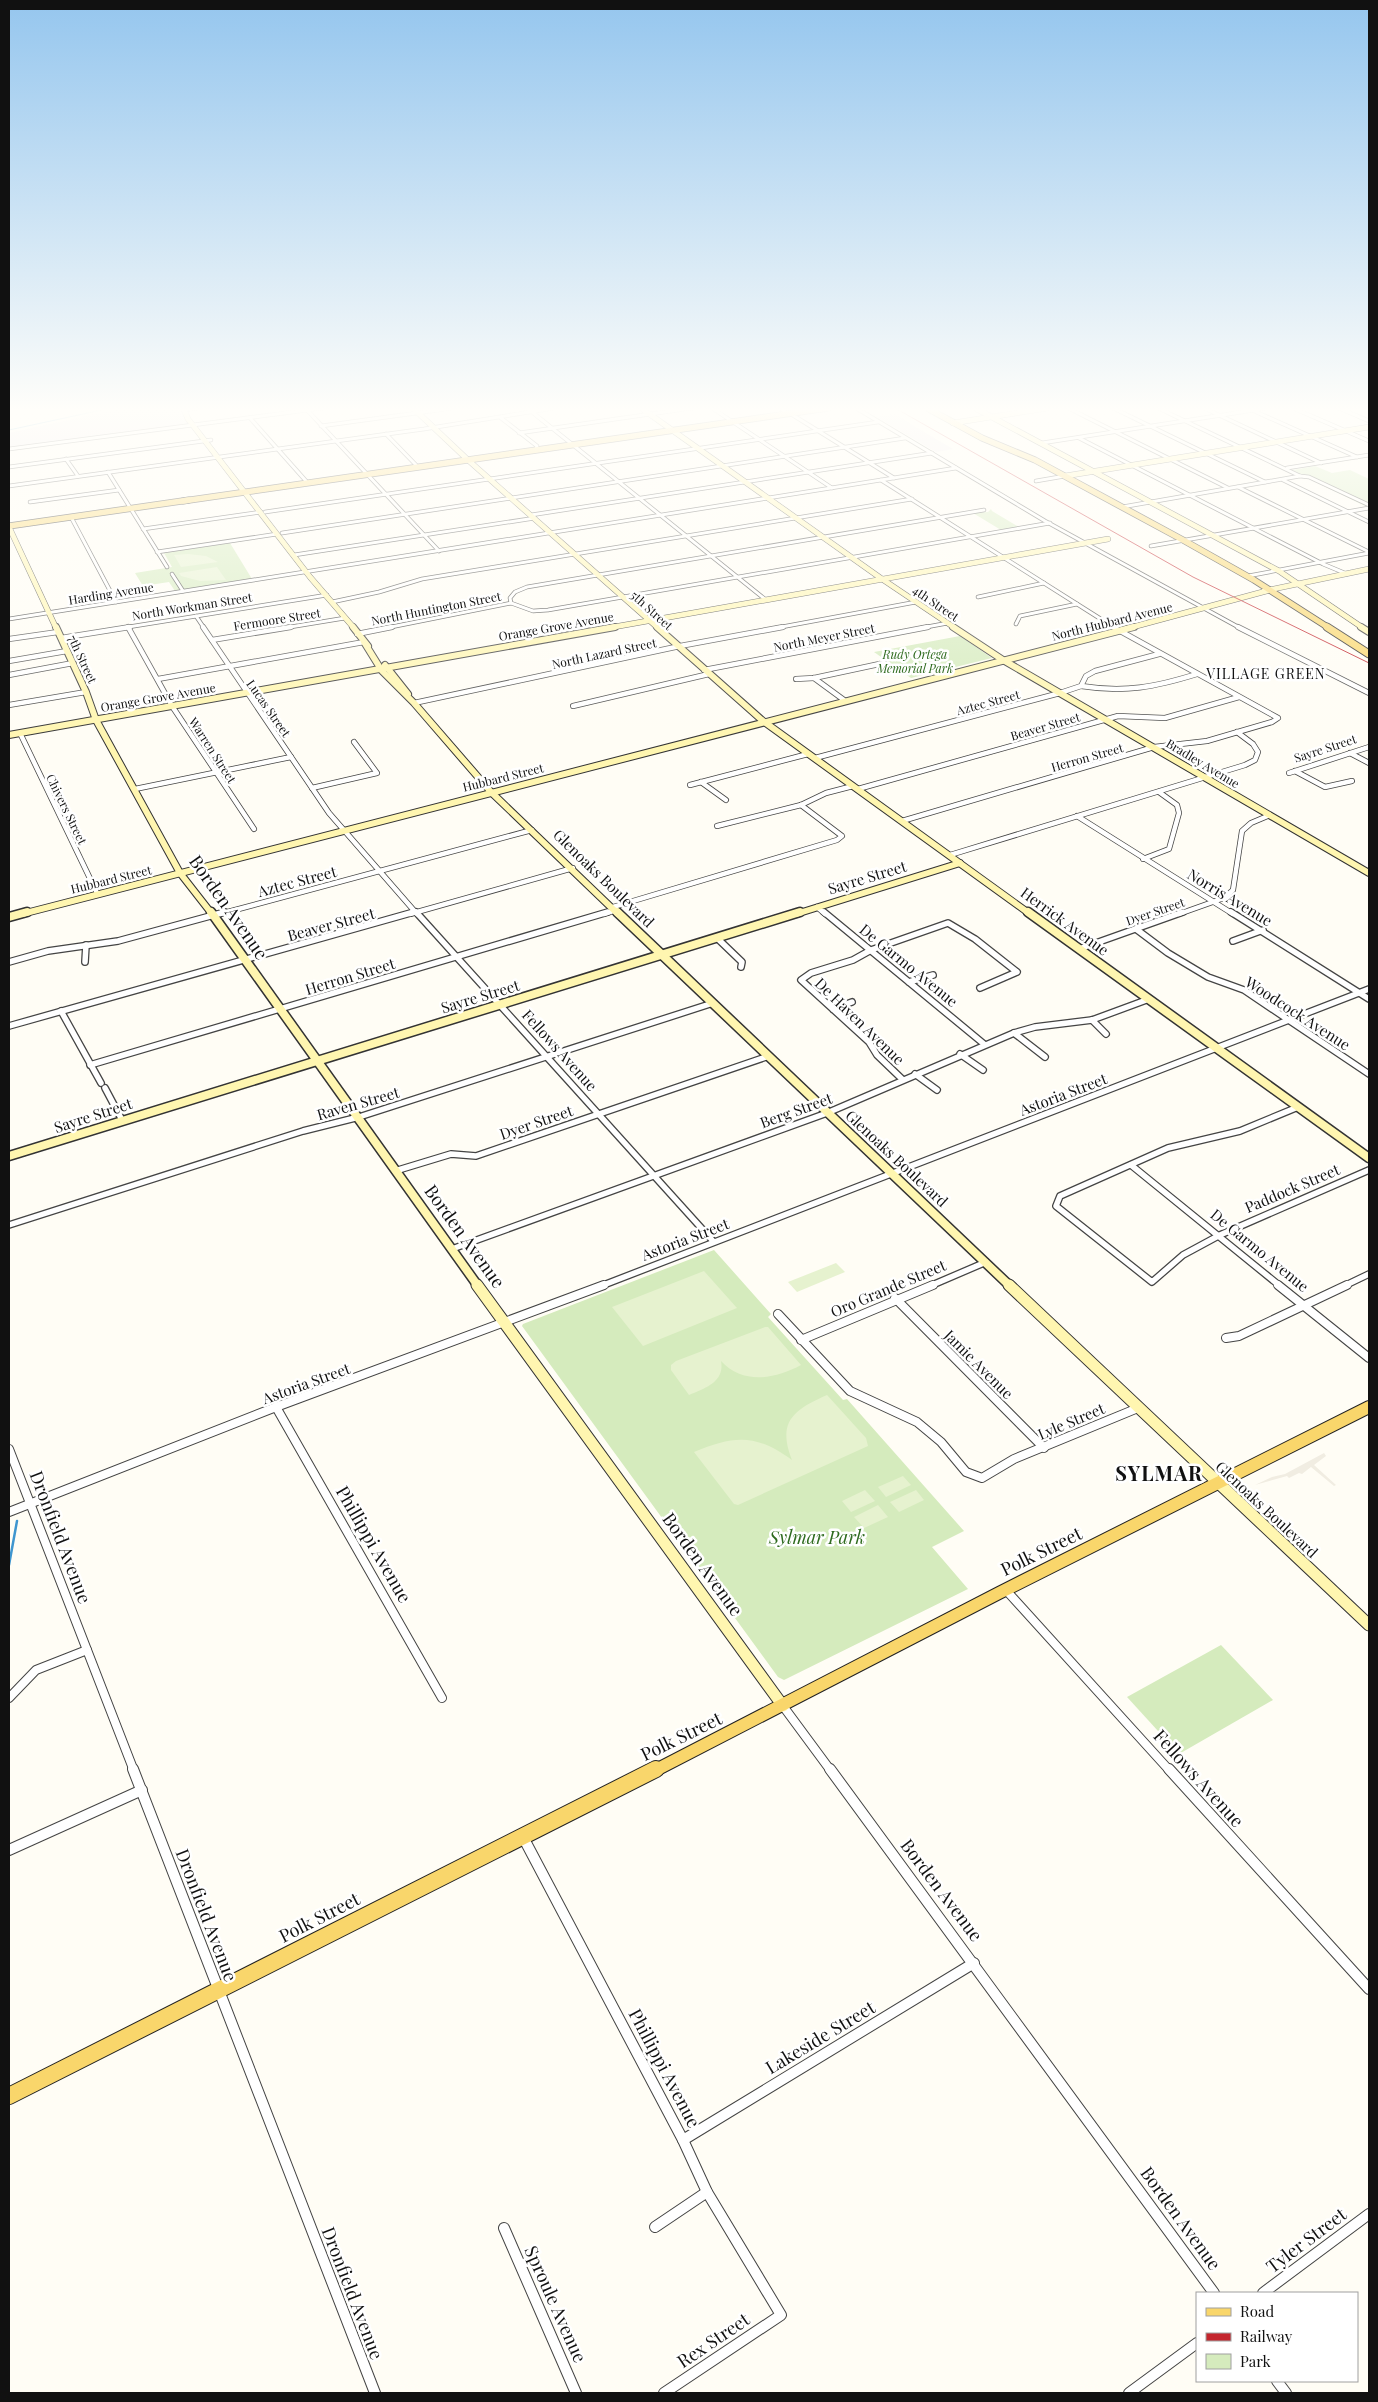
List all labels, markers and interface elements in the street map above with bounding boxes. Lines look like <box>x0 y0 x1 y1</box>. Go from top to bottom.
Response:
street label: Harding Avenue <box>67 578 155 608</box>
street label: 4th Street <box>910 582 963 625</box>
street label: North Huntington Street <box>370 587 503 628</box>
street label: 5th Street <box>628 587 677 634</box>
street label: North Workman Street <box>131 588 254 623</box>
street label: North Hubbard Avenue <box>1050 598 1174 644</box>
street label: Fermoore Street <box>232 604 323 634</box>
street label: Orange Grove Avenue <box>497 608 615 644</box>
street label: North Meyer Street <box>772 619 877 655</box>
street label: 7th Street <box>65 632 101 686</box>
street label: North Lazard Street <box>550 634 658 672</box>
park label: Rudy Ortega Memorial Park <box>876 646 953 676</box>
district label: VILLAGE GREEN <box>1205 664 1326 683</box>
street label: Lucas Street <box>243 676 295 740</box>
street label: Orange Grove Avenue <box>99 679 217 715</box>
street label: Aztec Street <box>954 686 1022 718</box>
street label: Beaver Street <box>1008 708 1082 744</box>
street label: Warren Street <box>185 713 241 786</box>
street label: Sayre Street <box>1292 730 1359 766</box>
street label: Bradley Avenue <box>1163 735 1243 791</box>
street label: Herron Street <box>1049 739 1126 775</box>
street label: Hubbard Street <box>461 759 546 795</box>
street label: Chivers Street <box>43 771 91 848</box>
street label: Glenoaks Boulevard <box>549 825 659 932</box>
street label: Borden Avenue <box>184 850 274 964</box>
street label: Sayre Street <box>825 855 909 898</box>
street label: Hubbard Street <box>69 861 154 897</box>
street label: Aztec Street <box>254 861 339 901</box>
street label: Norris Avenue <box>1184 864 1276 930</box>
street label: Herrick Avenue <box>1017 882 1113 960</box>
street label: Dyer Street <box>1124 893 1187 928</box>
street label: Beaver Street <box>285 903 377 945</box>
street label: De Garmo Avenue <box>856 919 962 1011</box>
street label: Herron Street <box>303 953 398 999</box>
street label: Woodcock Avenue <box>1241 971 1354 1054</box>
street label: De Haven Avenue <box>811 973 909 1069</box>
street label: Sayre Street <box>438 974 522 1017</box>
street label: Fellows Avenue <box>518 1005 602 1095</box>
street label: Astoria Street <box>1016 1068 1110 1120</box>
street label: Raven Street <box>314 1082 402 1124</box>
street label: Berg Street <box>757 1087 836 1132</box>
street label: Sayre Street <box>51 1093 135 1137</box>
street label: Dyer Street <box>497 1100 576 1144</box>
street label: Glenoaks Boulevard <box>841 1105 953 1211</box>
street label: Paddock Street <box>1242 1159 1343 1217</box>
street label: Borden Avenue <box>419 1179 511 1293</box>
street label: De Garmo Avenue <box>1207 1204 1313 1296</box>
street label: Astoria Street <box>638 1213 732 1265</box>
street label: Oro Grande Street <box>827 1254 949 1321</box>
street label: Jamie Avenue <box>939 1324 1018 1403</box>
street label: Astoria Street <box>258 1358 353 1408</box>
street label: Lyle Street <box>1034 1398 1108 1444</box>
street label: Glenoaks Boulevard <box>1211 1456 1323 1562</box>
district label: SYLMAR <box>1115 1459 1203 1486</box>
street label: Dronfield Avenue <box>25 1467 97 1607</box>
street label: Phillippi Avenue <box>331 1481 417 1607</box>
street label: Borden Avenue <box>657 1507 749 1621</box>
street label: Polk Street <box>996 1521 1086 1581</box>
park label: Sylmar Park <box>768 1525 865 1549</box>
street label: Polk Street <box>636 1706 726 1766</box>
street label: Fellows Avenue <box>1149 1724 1249 1832</box>
street label: Borden Avenue <box>896 1834 988 1946</box>
street label: Dronfield Avenue <box>171 1845 243 1985</box>
street label: Polk Street <box>274 1886 364 1948</box>
street label: Lakeside Street <box>761 1995 880 2079</box>
street label: Phillippi Avenue <box>624 2004 706 2132</box>
street label: Borden Avenue <box>1135 2161 1227 2275</box>
street label: Tyler Street <box>1261 2202 1351 2278</box>
street label: Dronfield Avenue <box>317 2223 389 2363</box>
street label: Sproule Avenue <box>520 2242 592 2366</box>
legend <box>1196 2292 1358 2382</box>
text: Road <box>1240 2301 1274 2321</box>
street label: Rex Street <box>672 2307 754 2373</box>
text: Railway <box>1240 2326 1293 2346</box>
text: Park <box>1240 2351 1272 2371</box>

